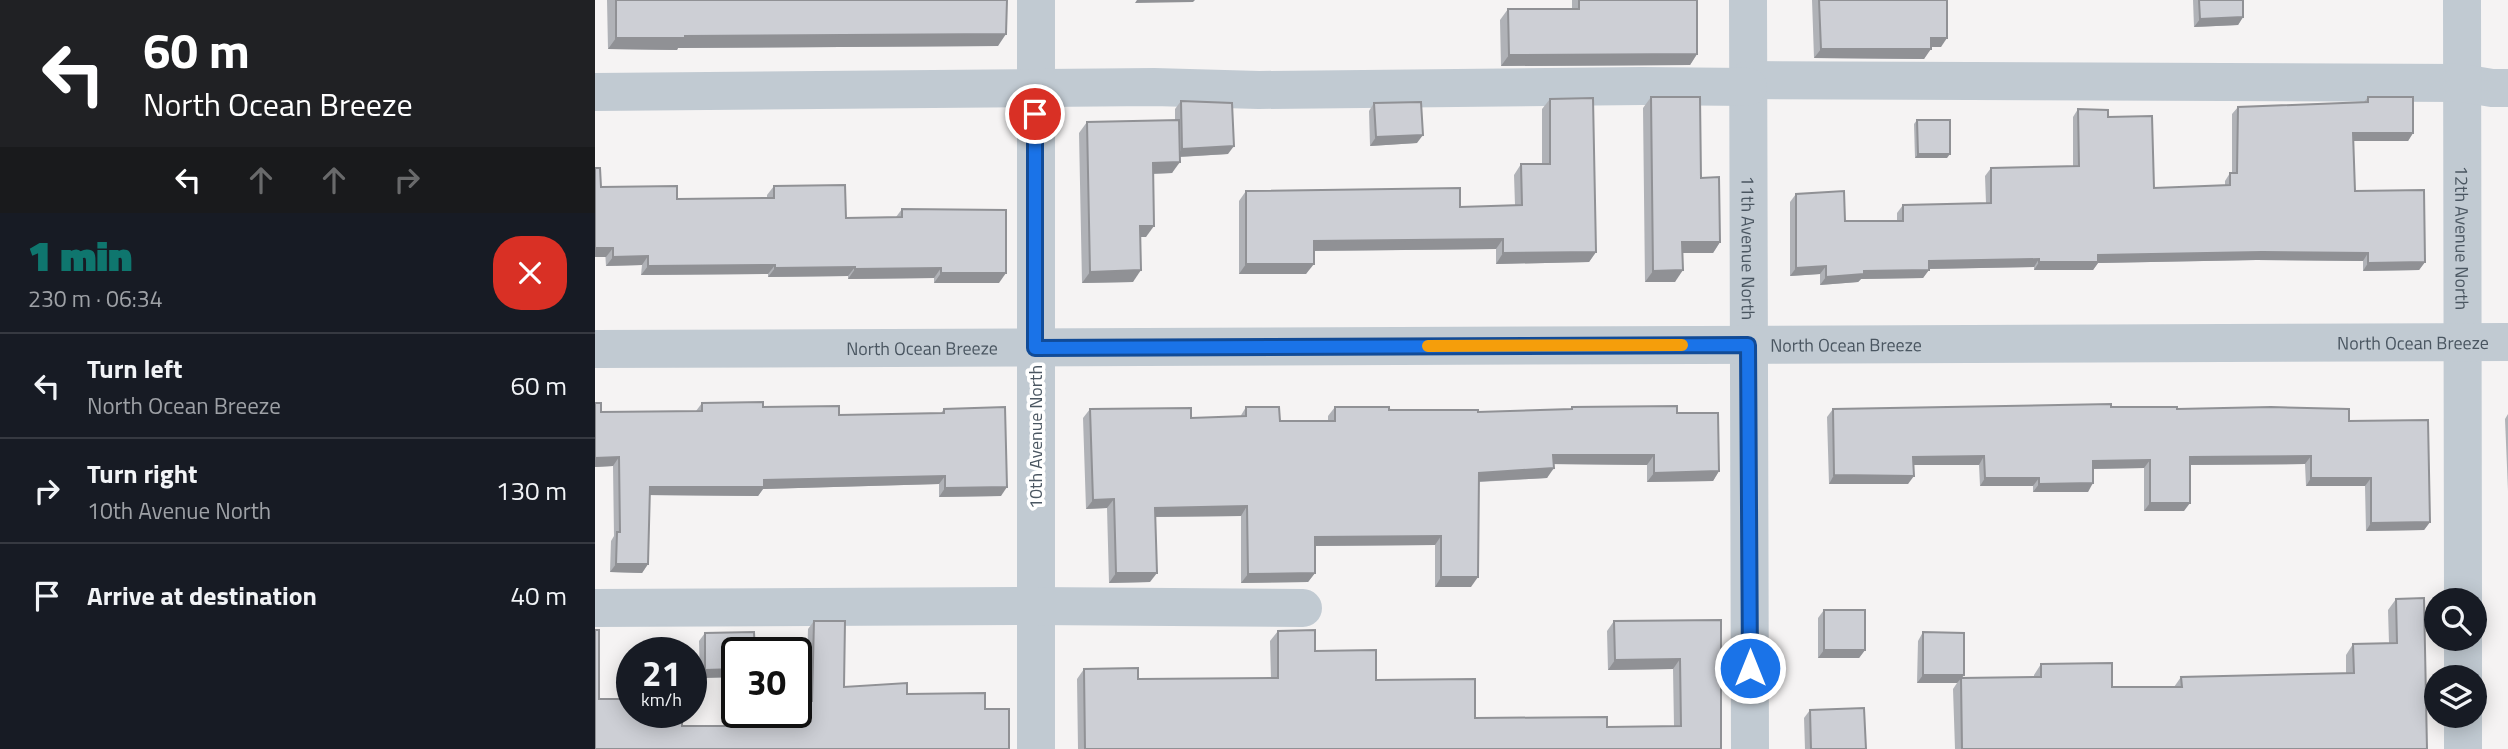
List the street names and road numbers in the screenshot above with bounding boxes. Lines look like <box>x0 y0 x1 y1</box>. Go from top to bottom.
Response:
street label: 12th Avenue North <box>2449 166 2476 310</box>
street label: 11th Avenue North <box>1735 176 1762 320</box>
street label: North Ocean Breeze <box>2337 329 2489 356</box>
street label: North Ocean Breeze <box>1770 331 1922 358</box>
street label: North Ocean Breeze <box>846 334 998 362</box>
street label: 10th Avenue North <box>1022 365 1049 509</box>

